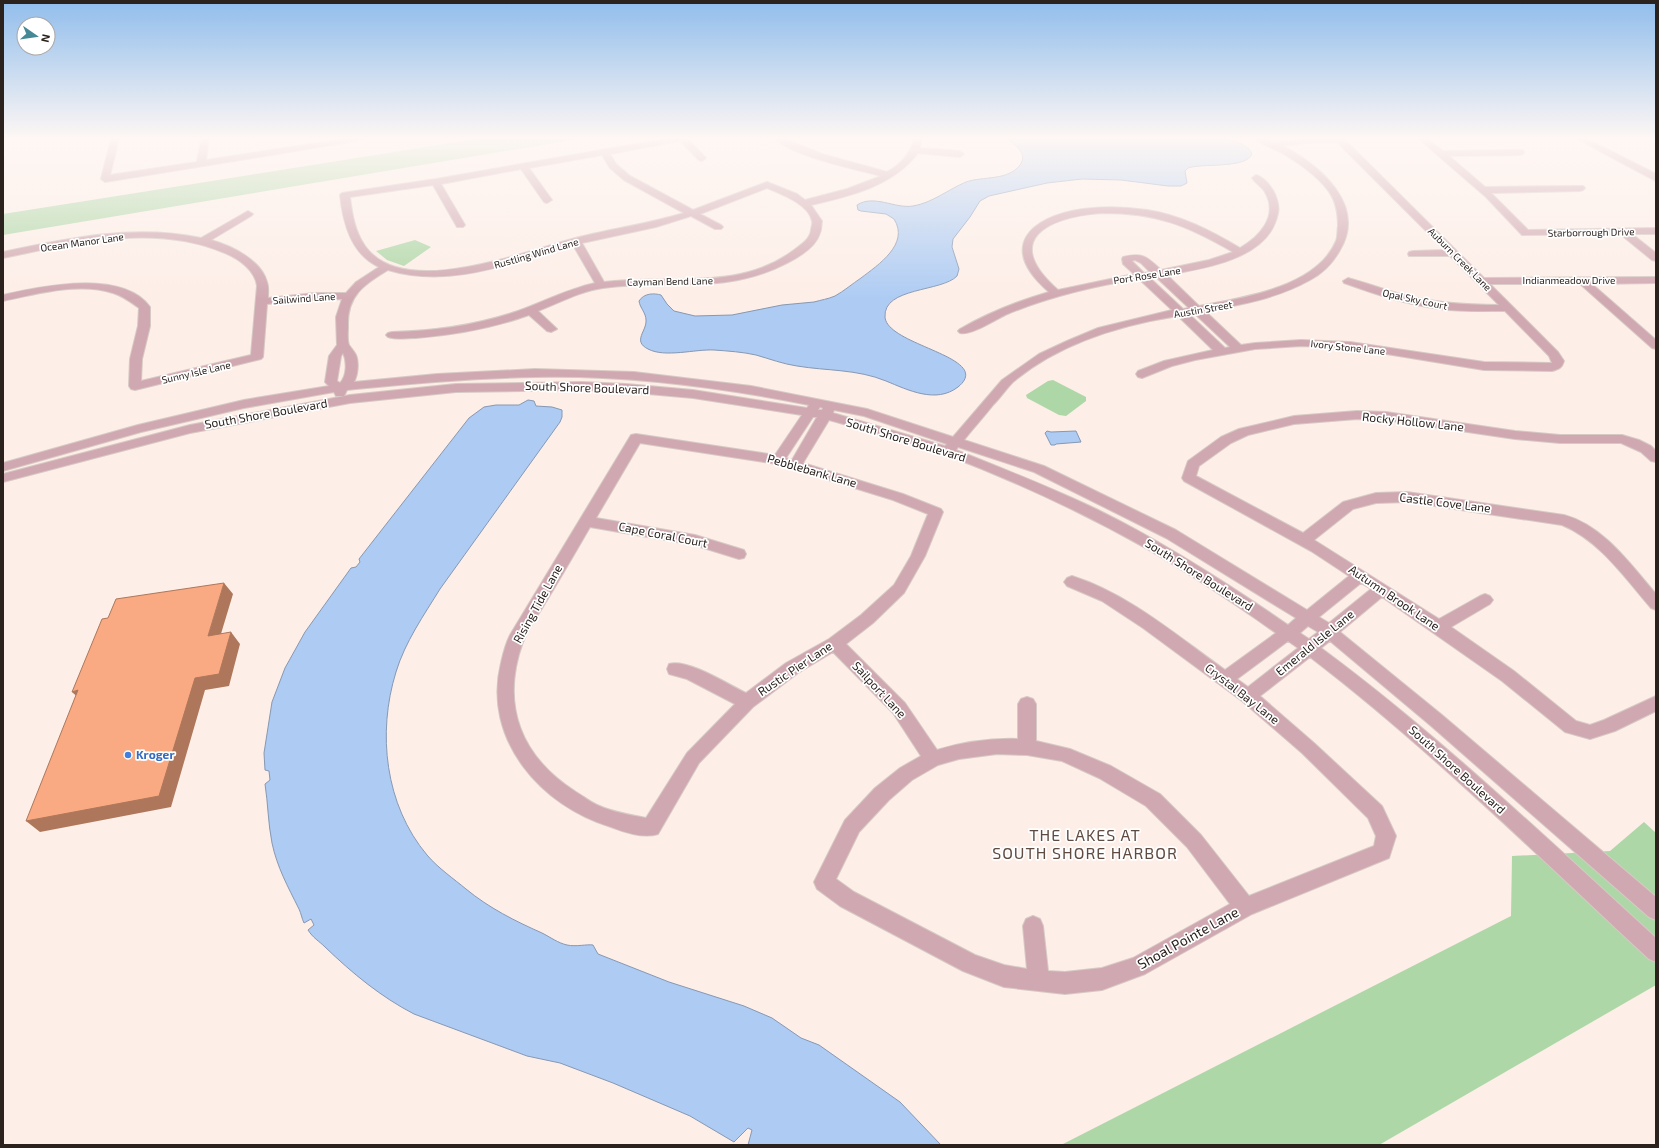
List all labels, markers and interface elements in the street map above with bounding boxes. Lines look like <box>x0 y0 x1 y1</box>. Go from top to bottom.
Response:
north arrow <box>16 16 56 56</box>
text: N <box>39 33 53 44</box>
street label: Auburn Creek Lane <box>1426 225 1494 293</box>
street label: Starborrough Drive <box>1547 225 1635 239</box>
street label: Ocean Manor Lane <box>40 230 124 254</box>
street label: Rustling Wind Lane <box>492 235 580 271</box>
street label: Port Rose Lane <box>1113 264 1181 286</box>
street label: Cayman Bend Lane <box>627 274 713 288</box>
street label: Indianmeadow Drive <box>1523 274 1615 286</box>
street label: Opal Sky Court <box>1382 286 1449 312</box>
street label: Sailwind Lane <box>272 290 336 306</box>
street label: Austin Street <box>1173 298 1233 320</box>
street label: Ivory Stone Lane <box>1310 337 1386 357</box>
street label: Sunny Isle Lane <box>160 358 232 386</box>
street label: South Shore Boulevard <box>525 378 649 396</box>
street label: South Shore Boulevard <box>203 395 328 431</box>
street label: Rocky Hollow Lane <box>1362 409 1465 433</box>
street label: South Shore Boulevard <box>845 414 968 464</box>
street label: Pebblebank Lane <box>766 451 859 490</box>
street label: Castle Cove Lane <box>1399 489 1492 515</box>
street label: Cape Coral Court <box>617 519 709 550</box>
street label: South Shore Boulevard <box>1143 535 1256 613</box>
street label: Rising Tide Lane <box>510 562 564 645</box>
street label: Autumn Brook Lane <box>1347 562 1443 633</box>
street label: Emerald Isle Lane <box>1273 606 1356 678</box>
street label: Rustic Pier Lane <box>755 638 834 698</box>
street label: Sailport Lane <box>850 658 909 720</box>
street label: Crystal Bay Lane <box>1203 660 1282 726</box>
street label: South Shore Boulevard <box>1407 722 1509 816</box>
place label: Kroger <box>136 747 175 761</box>
marker: Kroger <box>123 750 133 760</box>
district label: THE LAKES AT SOUTH SHORE HARBOR <box>992 825 1178 862</box>
street label: Shoal Pointe Lane <box>1134 903 1241 972</box>

